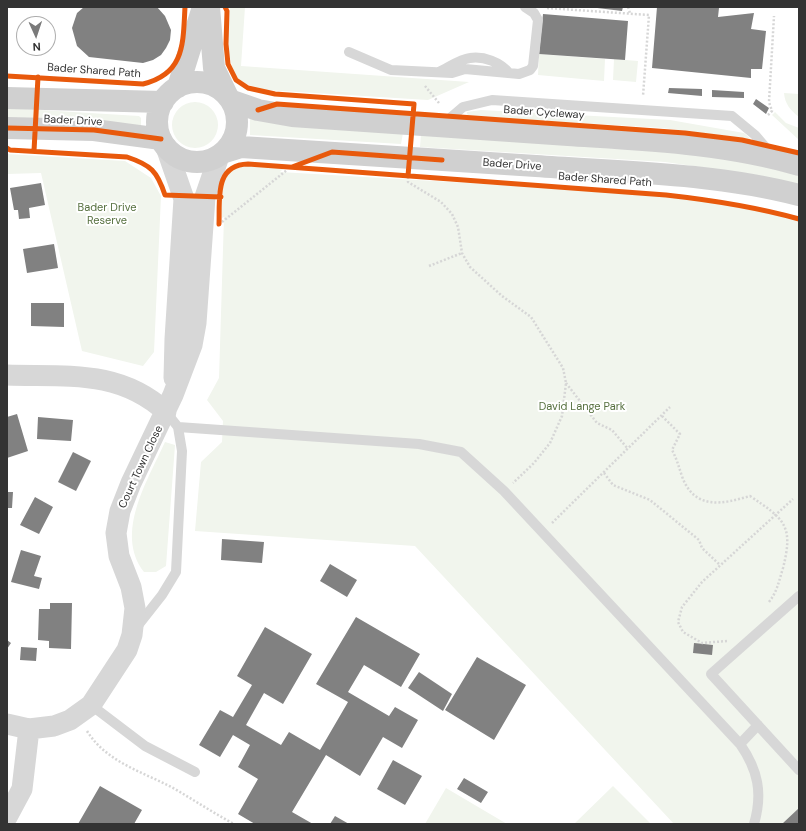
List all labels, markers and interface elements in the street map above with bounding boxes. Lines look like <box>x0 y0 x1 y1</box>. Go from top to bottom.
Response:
north arrow <box>16 16 56 56</box>
text: N <box>32 40 41 54</box>
street label: Bader Shared Path <box>47 61 141 81</box>
street label: Bader Cycleway <box>503 104 585 122</box>
street label: Bader Drive <box>43 113 103 129</box>
street label: Bader Drive <box>482 156 542 174</box>
street label: Bader Shared Path <box>558 170 652 190</box>
park label: Bader Drive Reserve <box>78 201 136 227</box>
park label: David Lange Park <box>539 400 625 414</box>
street label: Court Town Close <box>116 424 166 510</box>

